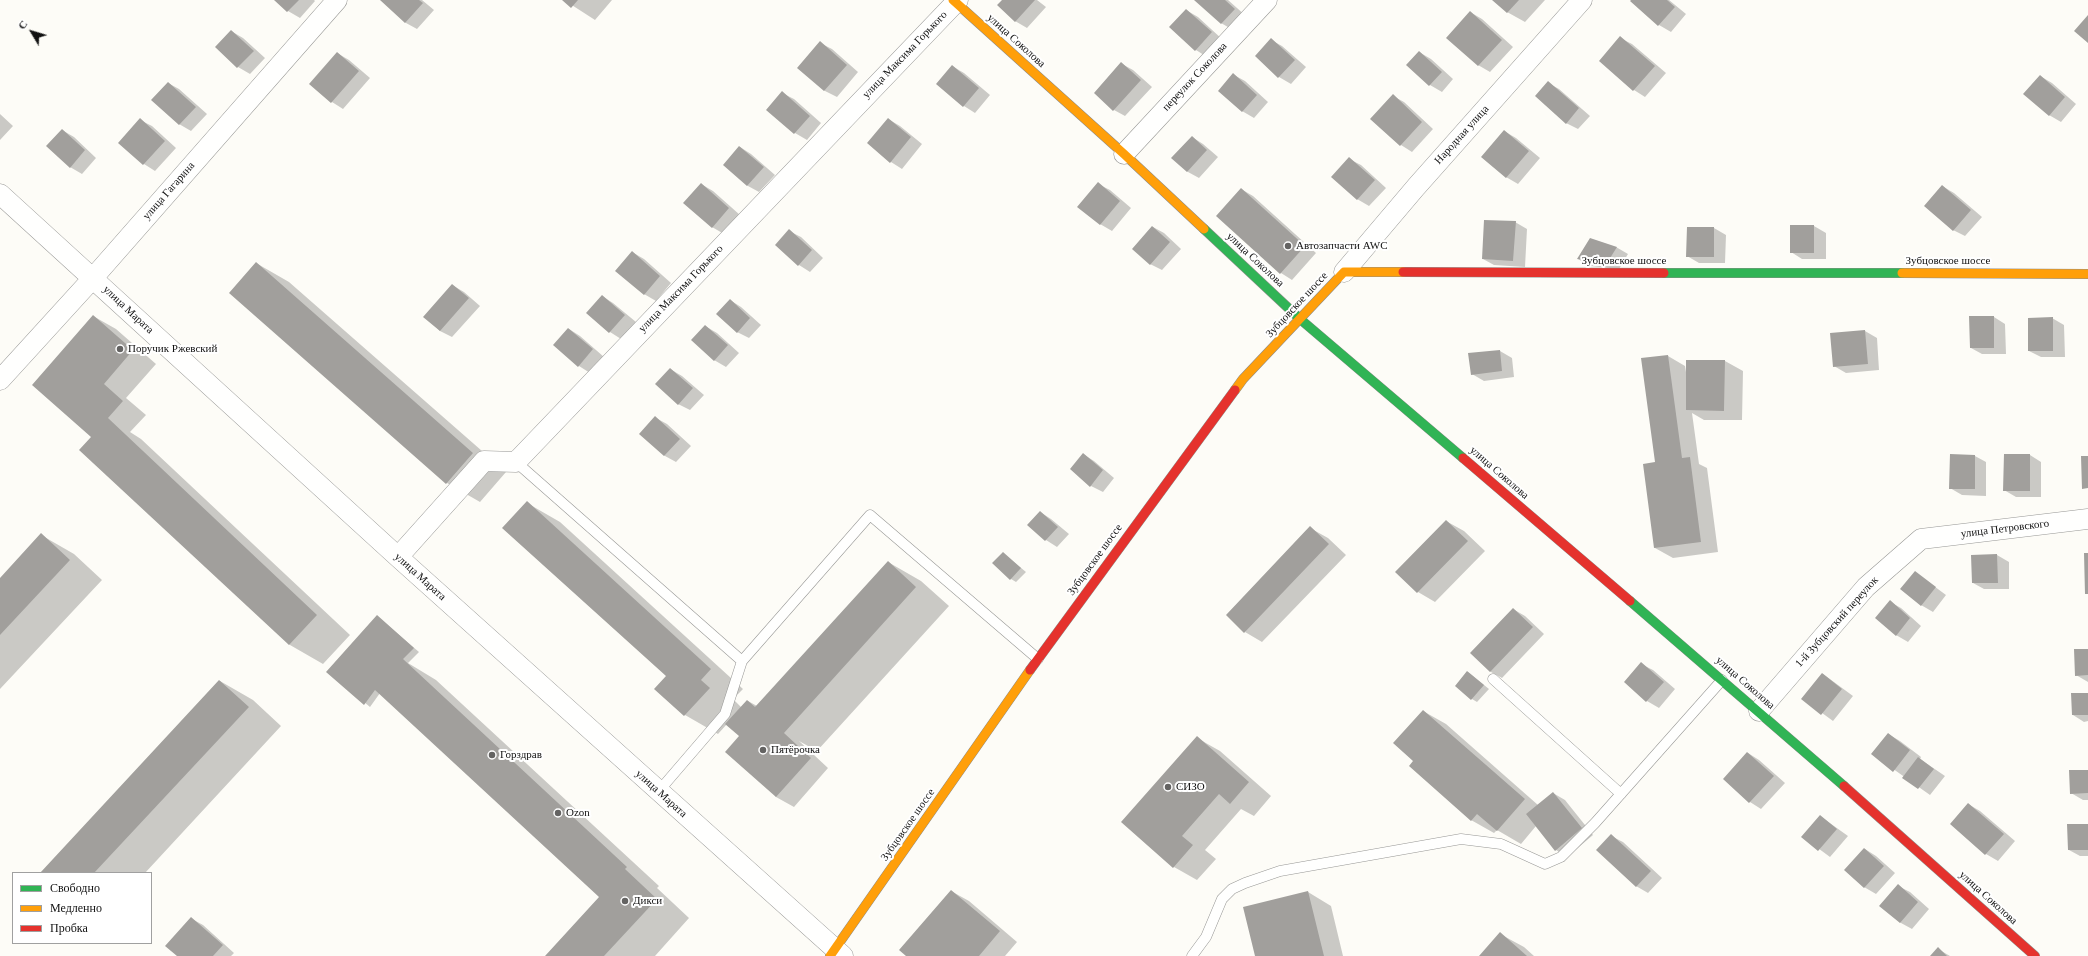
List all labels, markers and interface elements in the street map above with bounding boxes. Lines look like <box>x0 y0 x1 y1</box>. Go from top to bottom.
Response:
street label: улица Максима Горького <box>860 9 950 101</box>
street label: улица Соколова <box>984 11 1048 71</box>
north arrow <box>12 12 52 52</box>
text: С <box>15 18 30 31</box>
street label: переулок Соколова <box>1160 40 1230 114</box>
street label: Народная улица <box>1432 103 1492 167</box>
street label: улица Гагарина <box>140 159 198 223</box>
street label: улица Соколова <box>1224 230 1286 290</box>
place label: Автозапчасти AWC <box>1296 239 1388 253</box>
marker: Автозапчасти AWC <box>1283 241 1293 251</box>
street label: улица Максима Горького <box>636 243 726 335</box>
street label: Зубцовское шоссе <box>1582 254 1666 268</box>
street label: Зубцовское шоссе <box>1906 254 1990 268</box>
street label: Зубцовское шоссе <box>1263 269 1331 341</box>
street label: улица Марата <box>100 283 156 337</box>
place label: Поручик Ржевский <box>128 342 217 356</box>
marker: Поручик Ржевский <box>115 344 125 354</box>
street label: улица Соколова <box>1467 444 1531 502</box>
street label: улица Петровского <box>1960 517 2050 541</box>
street label: Зубцовское шоссе <box>1065 522 1125 598</box>
street label: улица Марата <box>392 551 448 603</box>
street label: 1-й Зубцовский переулок <box>1793 574 1881 670</box>
street label: улица Соколова <box>1713 654 1777 712</box>
place label: Пятёрочка <box>771 743 820 757</box>
marker: Пятёрочка <box>758 745 768 755</box>
place label: Горздрав <box>500 748 542 762</box>
marker: Горздрав <box>487 750 497 760</box>
street label: улица Марата <box>633 768 689 820</box>
place label: СИЗО <box>1176 780 1205 794</box>
marker: СИЗО <box>1163 782 1173 792</box>
street label: Зубцовское шоссе <box>878 786 938 864</box>
place label: Ozon <box>566 806 590 820</box>
marker: Ozon <box>553 808 563 818</box>
street label: улица Соколова <box>1956 868 2020 928</box>
legend <box>12 872 152 944</box>
text: Свободно <box>50 881 100 895</box>
place label: Дикси <box>633 894 662 908</box>
marker: Дикси <box>620 896 630 906</box>
text: Медленно <box>50 901 102 915</box>
text: Пробка <box>50 921 88 935</box>

